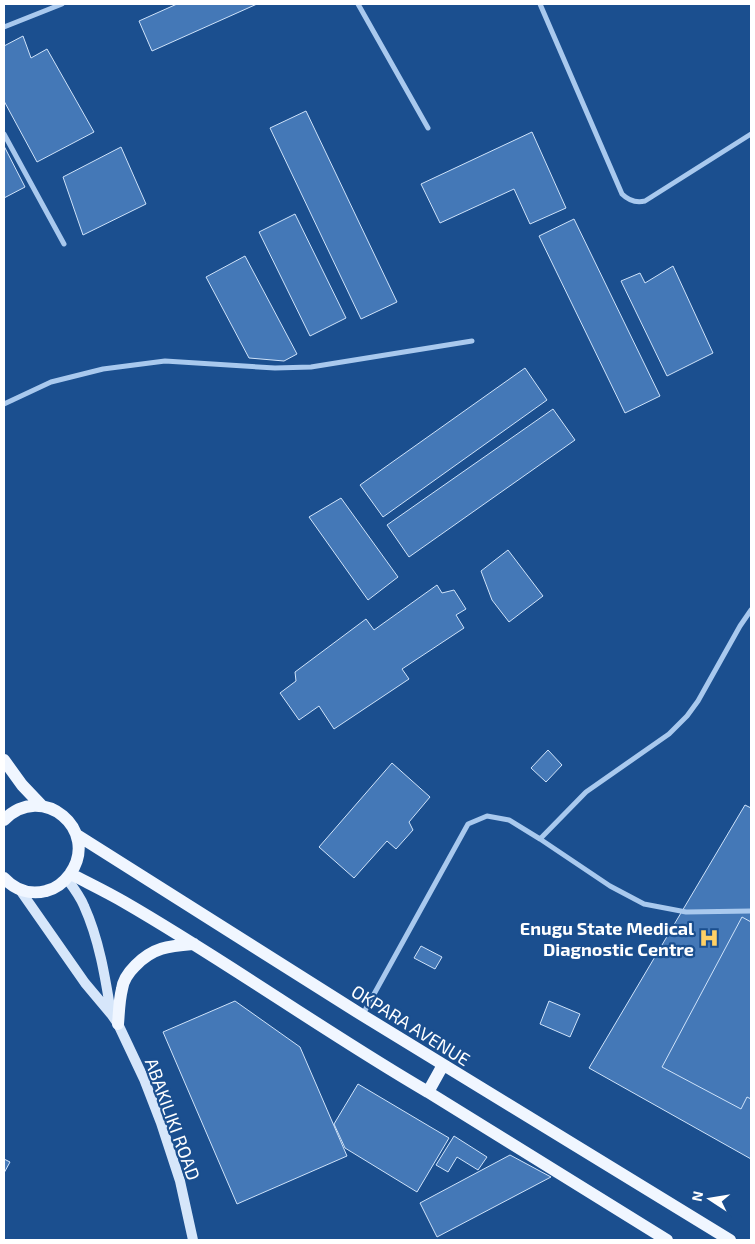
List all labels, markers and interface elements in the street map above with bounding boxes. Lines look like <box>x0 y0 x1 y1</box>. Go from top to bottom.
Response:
place label: Enugu State Medical Diagnostic Centre <box>520 917 694 960</box>
hospital icon: Enugu State Medical Diagnostic Centre <box>698 927 720 949</box>
street label: OKPARA AVENUE <box>348 980 474 1070</box>
street label: ABAKILIKI ROAD <box>141 1055 205 1183</box>
north arrow <box>685 1174 735 1224</box>
text: N <box>687 1189 706 1203</box>

